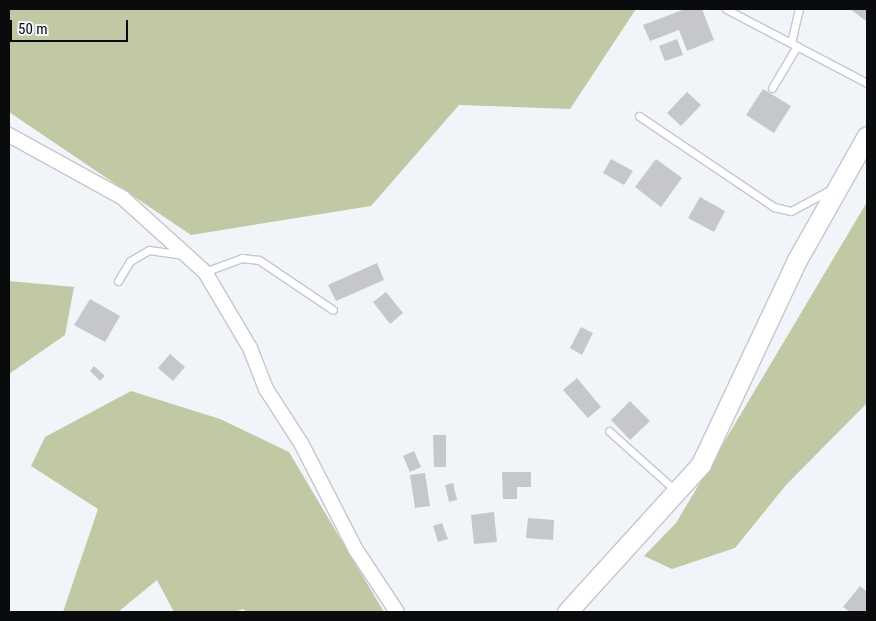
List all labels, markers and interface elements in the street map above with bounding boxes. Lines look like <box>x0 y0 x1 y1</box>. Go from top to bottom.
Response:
scale bar <box>12 10 130 42</box>
text: 50 m <box>18 20 48 38</box>

